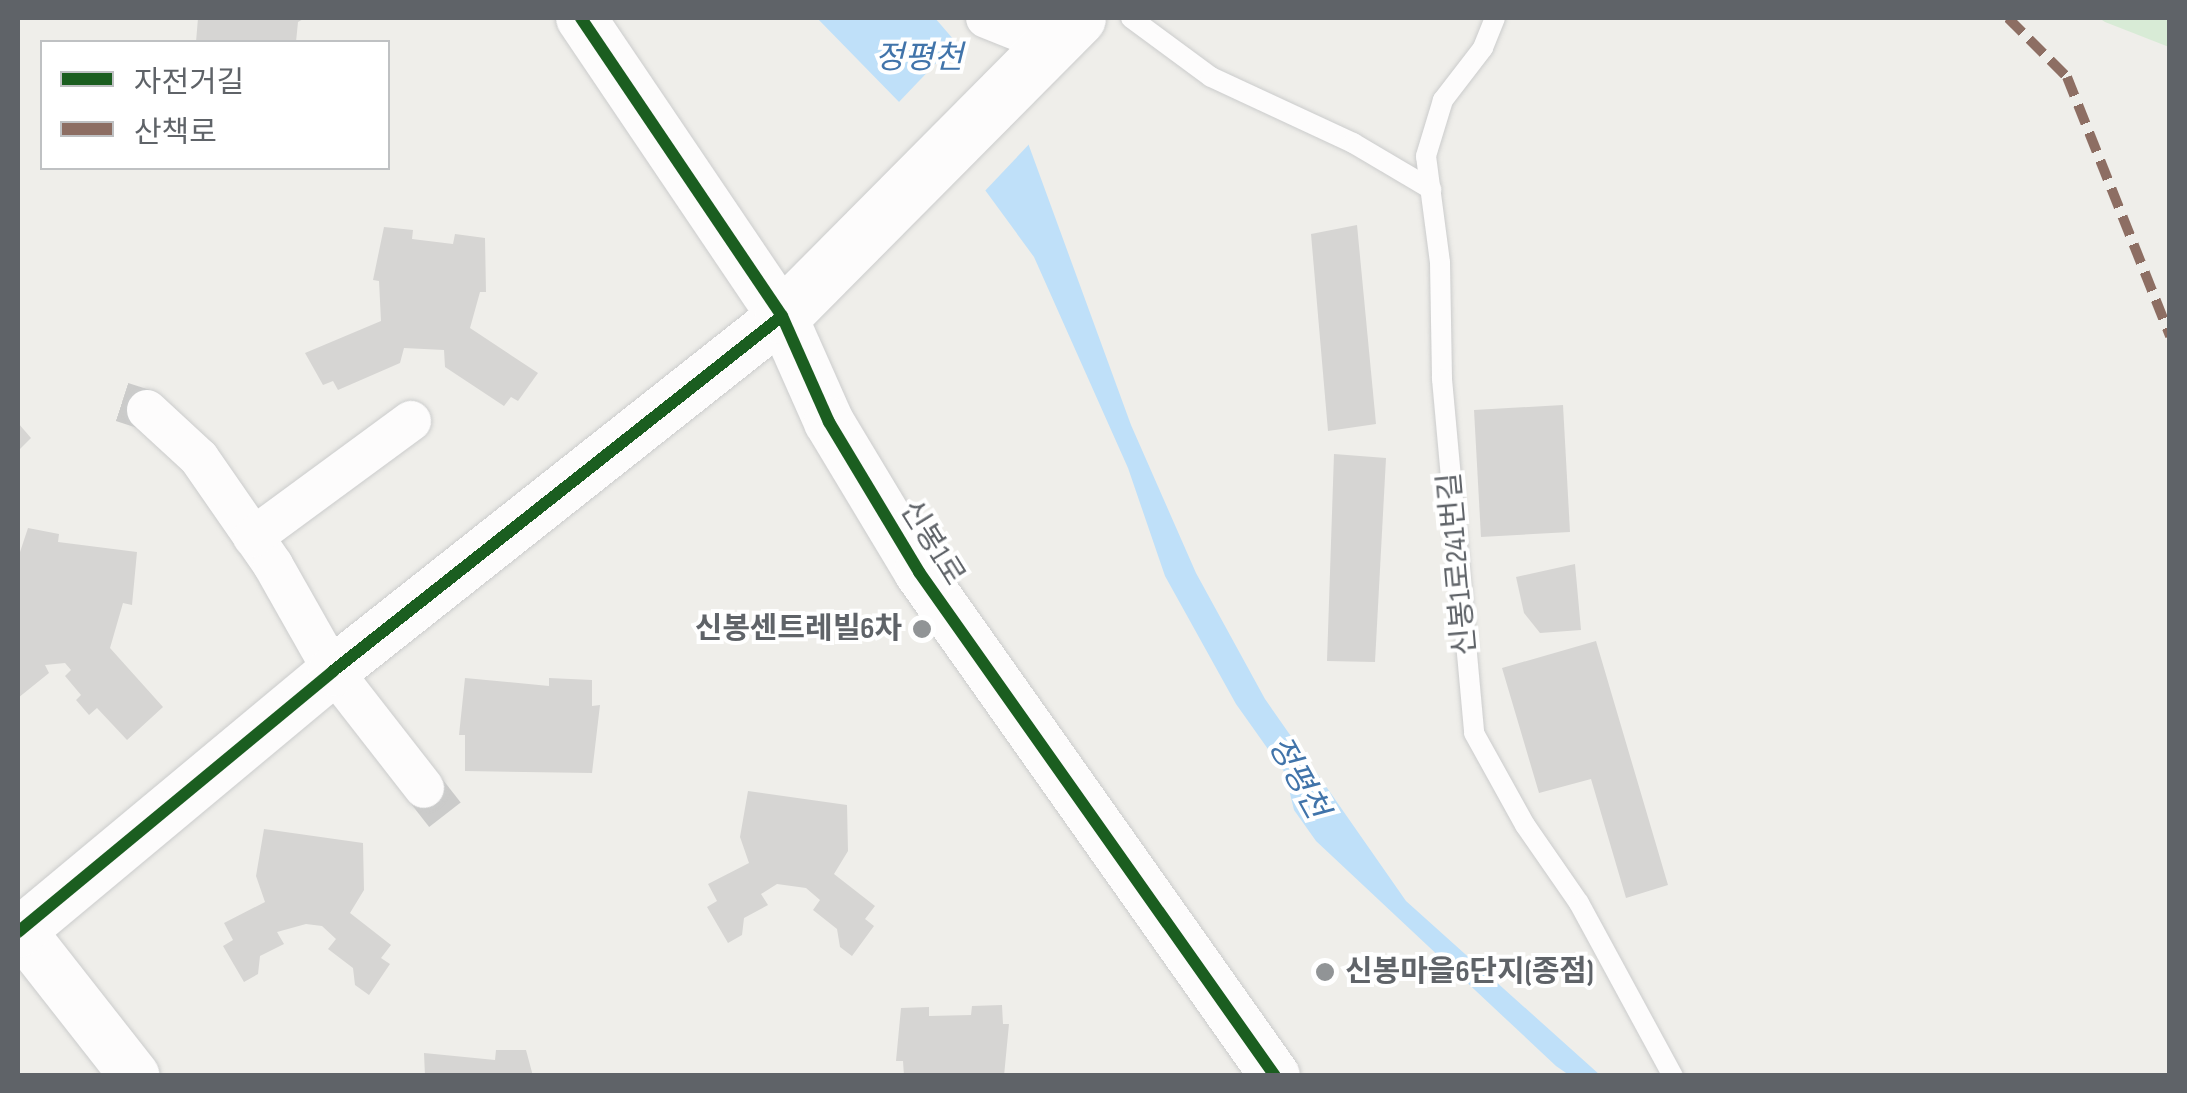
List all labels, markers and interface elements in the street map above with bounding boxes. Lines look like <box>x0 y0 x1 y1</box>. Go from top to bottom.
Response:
legend <box>40 40 390 170</box>
water label: 정평천 <box>875 40 963 78</box>
text: 자전거길 <box>134 65 244 101</box>
text: 산책로 <box>134 115 217 151</box>
street label: 신봉1로241번길 <box>1432 471 1484 657</box>
street label: 신봉1로 <box>892 494 972 592</box>
place label: 신봉센트레빌6차 <box>695 611 902 647</box>
marker: 신봉센트레빌6차 <box>911 618 933 640</box>
water label: 정평천 <box>1259 730 1335 826</box>
place label: 신봉마을6단지(종점) <box>1345 954 1594 990</box>
marker: 신봉마을6단지(종점) <box>1314 961 1336 983</box>

